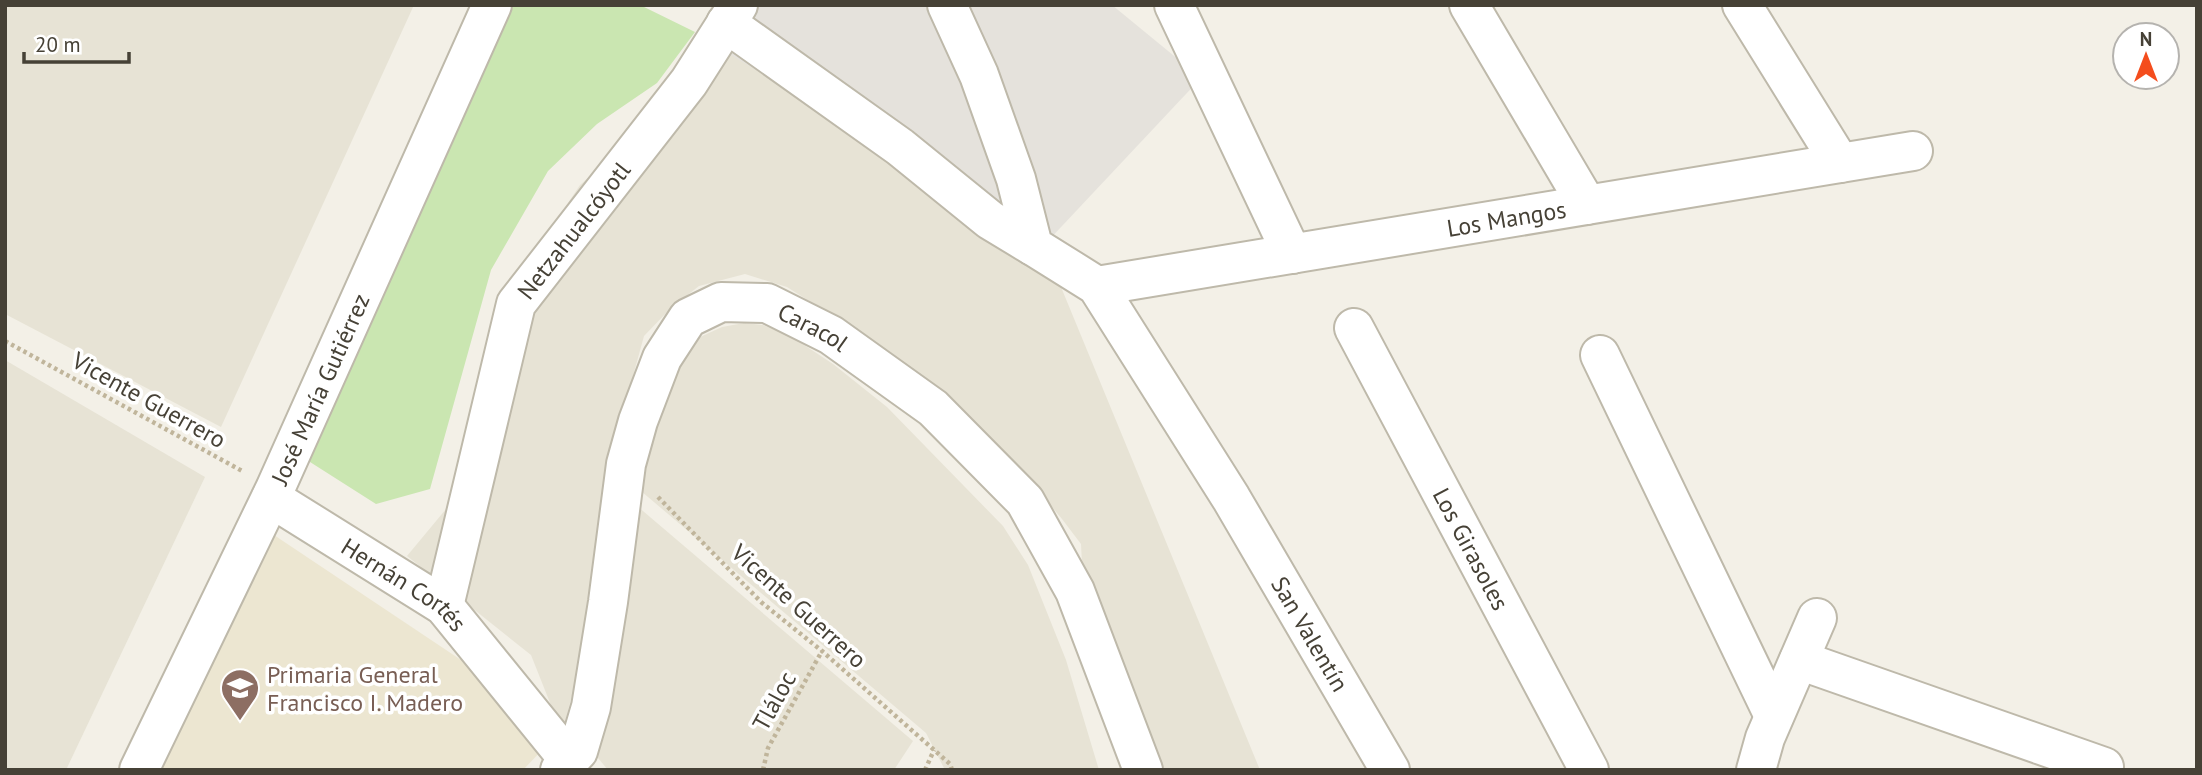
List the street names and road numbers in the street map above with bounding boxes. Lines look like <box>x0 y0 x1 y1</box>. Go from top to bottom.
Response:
street label: Netzahualcóyotl <box>510 155 637 305</box>
street label: Los Mangos <box>1445 193 1568 243</box>
street label: José María Gutiérrez <box>263 289 376 490</box>
street label: Caracol <box>773 296 855 358</box>
street label: Vicente Guerrero <box>66 344 232 455</box>
street label: Los Girasoles <box>1426 482 1516 615</box>
street label: Hernán Cortés <box>336 530 474 638</box>
street label: Vicente Guerrero <box>724 536 873 675</box>
street label: San Valentín <box>1265 571 1356 697</box>
street label: Tláloc <box>745 666 803 736</box>

